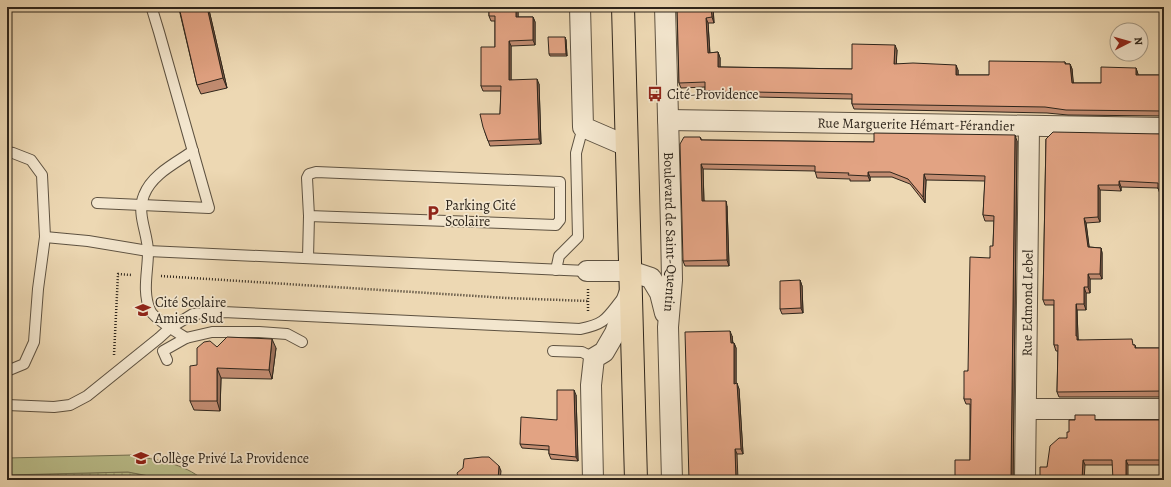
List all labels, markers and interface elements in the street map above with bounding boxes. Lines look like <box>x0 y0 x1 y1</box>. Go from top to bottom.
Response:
north arrow <box>1109 22 1149 62</box>
text: N <box>1131 36 1146 46</box>
bus stop icon: Cité-Providence <box>646 85 664 103</box>
place label: Cité-Providence <box>667 85 758 104</box>
street label: Rue Marguerite Hémart-Férandier <box>817 113 1015 136</box>
street label: Boulevard de Saint-Quentin <box>659 152 681 313</box>
place label: Parking Cité Scolaire <box>445 196 516 231</box>
parking icon: Parking Cité Scolaire <box>424 204 442 222</box>
street label: Rue Edmond Lebel <box>1017 249 1038 357</box>
place label: Cité Scolaire Amiens Sud <box>154 293 226 328</box>
school or university icon: Cité Scolaire Amiens Sud <box>134 301 152 319</box>
school or university icon: Collège Privé La Providence <box>132 449 150 467</box>
place label: Collège Privé La Providence <box>153 449 309 468</box>

